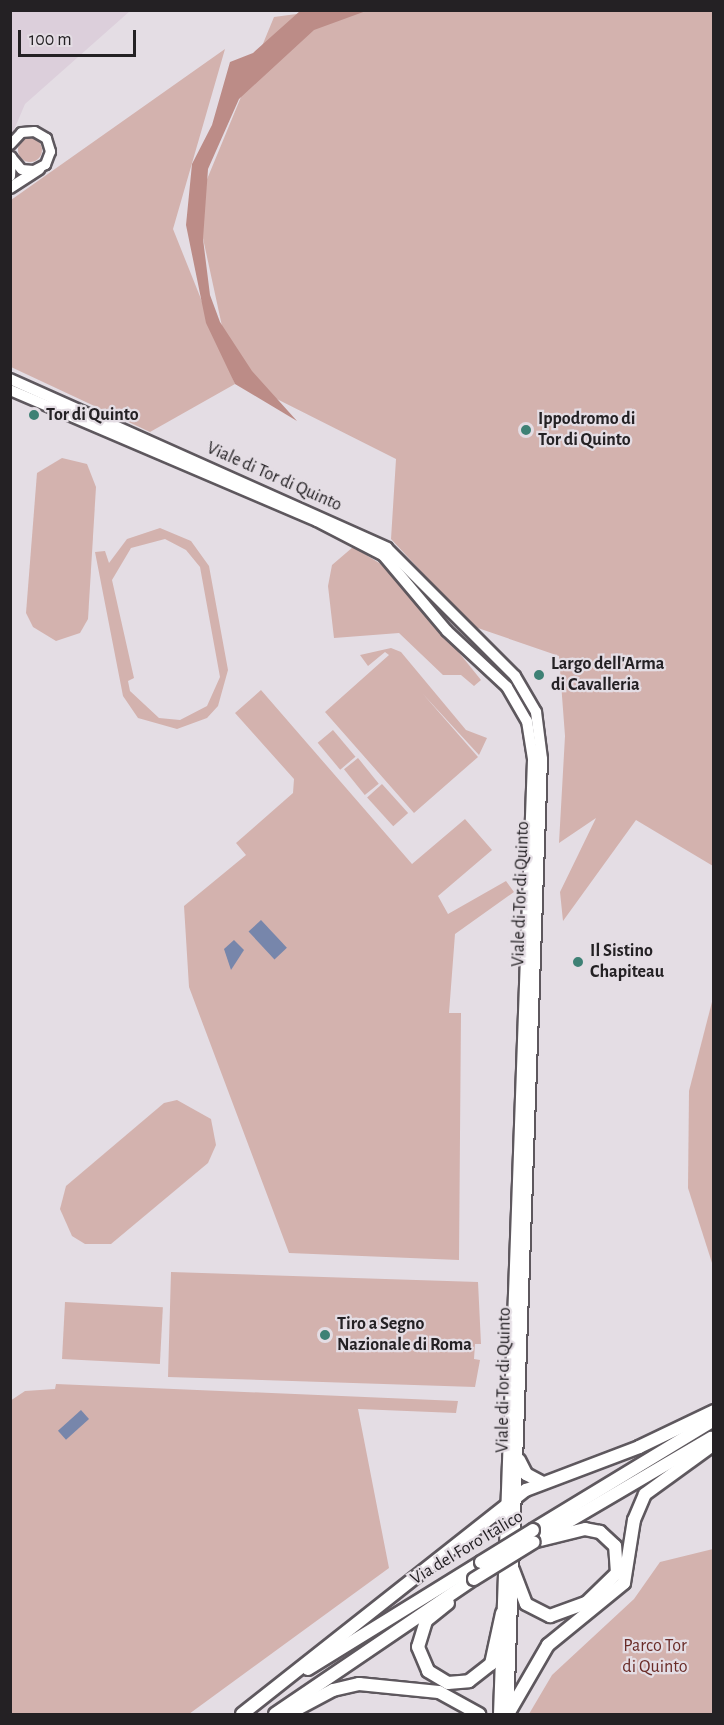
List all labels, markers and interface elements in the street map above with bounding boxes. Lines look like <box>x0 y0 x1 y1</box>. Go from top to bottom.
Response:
scale bar <box>21 18 140 56</box>
text: 100 m <box>29 31 72 49</box>
place label: Tor di Quinto <box>46 404 139 426</box>
marker: Tor di Quinto <box>27 408 41 422</box>
place label: Ippodromo di Tor di Quinto <box>538 409 636 452</box>
marker: Ippodromo di Tor di Quinto <box>519 423 533 437</box>
street label: Viale di Tor di Quinto <box>203 438 345 516</box>
place label: Largo dell'Arma di Cavalleria <box>551 654 664 696</box>
marker: Largo dell'Arma di Cavalleria <box>532 668 546 682</box>
street label: Viale di Tor di Quinto <box>508 821 534 967</box>
place label: Il Sistino Chapiteau <box>590 941 664 984</box>
marker: Il Sistino Chapiteau <box>571 955 585 969</box>
street label: Viale di Tor di Quinto <box>492 1307 516 1453</box>
place label: Tiro a Segno Nazionale di Roma <box>337 1314 472 1356</box>
marker: Tiro a Segno Nazionale di Roma <box>318 1328 332 1342</box>
street label: Via del Foro Italico <box>407 1506 527 1590</box>
park label: Parco Tor di Quinto <box>622 1636 688 1678</box>

